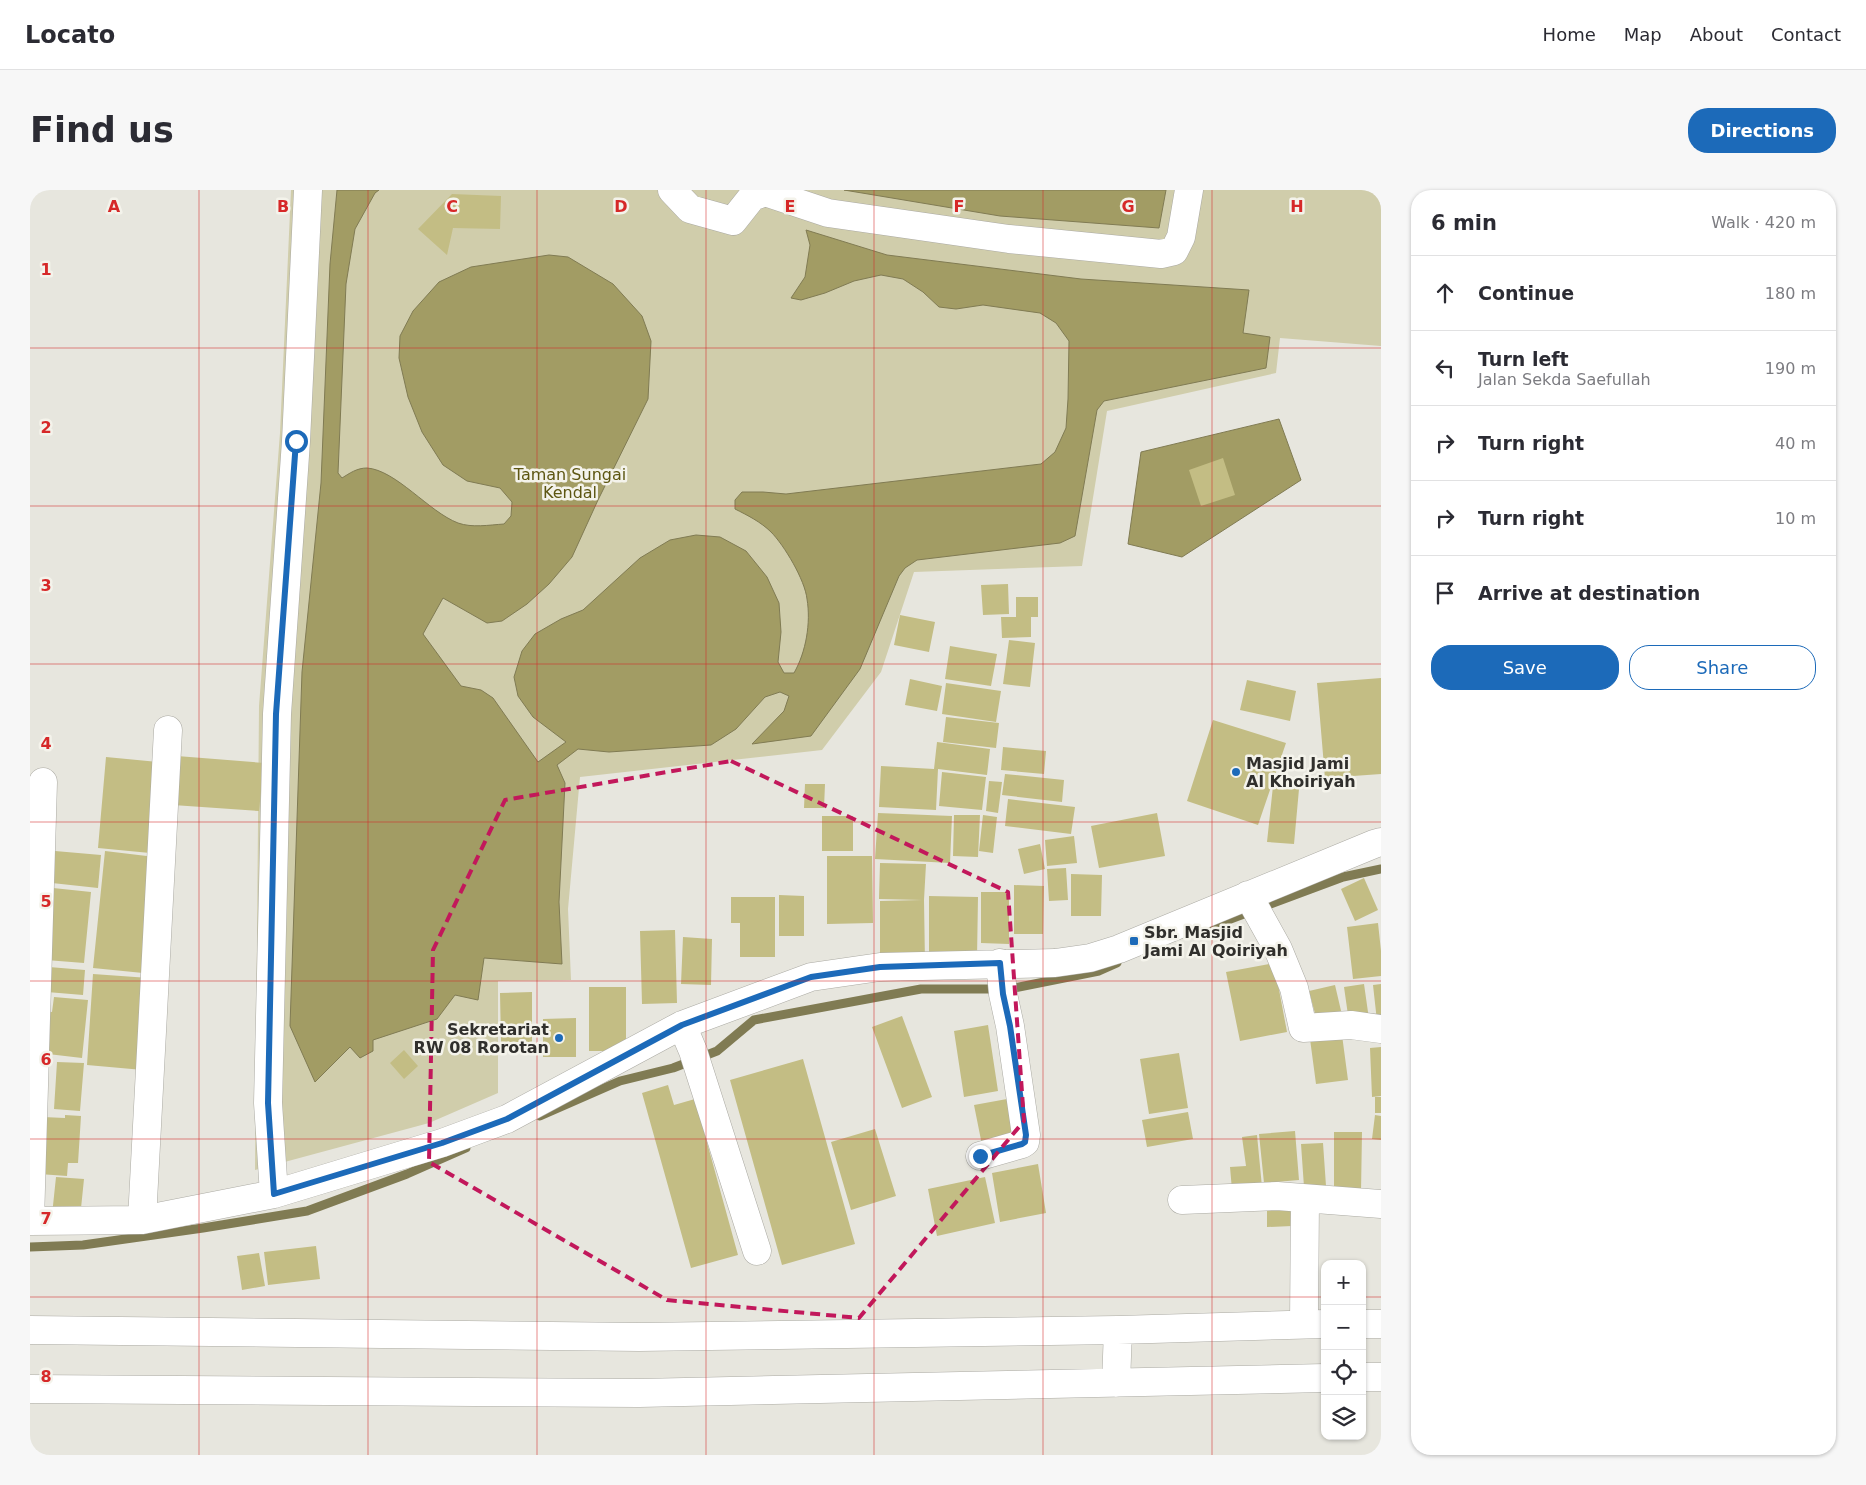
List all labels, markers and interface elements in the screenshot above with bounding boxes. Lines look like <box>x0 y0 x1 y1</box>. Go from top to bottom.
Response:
text: Locato <box>25 21 115 49</box>
text: Home <box>1543 24 1596 45</box>
text: Map <box>1624 24 1662 45</box>
text: About <box>1690 24 1743 45</box>
text: Contact <box>1771 24 1841 45</box>
button: Directions <box>1688 108 1836 153</box>
text: Find us <box>30 110 174 150</box>
text: A <box>108 197 121 216</box>
text: B <box>277 197 289 216</box>
text: C <box>446 197 458 216</box>
text: D <box>614 197 628 216</box>
text: E <box>785 197 795 216</box>
text: F <box>954 197 964 216</box>
text: G <box>1121 197 1135 216</box>
text: H <box>1290 197 1304 216</box>
text: 6 min <box>1431 211 1497 235</box>
text: Walk · 420 m <box>1711 213 1816 232</box>
text: 1 <box>40 260 52 279</box>
icon: ahead <box>1431 279 1459 307</box>
text: Continue <box>1478 282 1574 304</box>
text: 180 m <box>1765 284 1816 303</box>
text: Turn left <box>1478 348 1569 370</box>
icon: left <box>1431 354 1459 382</box>
text: 190 m <box>1765 359 1816 378</box>
text: Jalan Sekda Saefullah <box>1478 370 1651 389</box>
text: 2 <box>40 418 52 437</box>
icon: right <box>1431 429 1459 457</box>
route start <box>285 430 308 453</box>
text: Turn right <box>1478 432 1584 454</box>
text: 40 m <box>1775 434 1816 453</box>
park label: Taman Sungai Kendal <box>513 465 626 502</box>
icon: right <box>1431 504 1459 532</box>
text: Turn right <box>1478 507 1584 529</box>
text: 10 m <box>1775 509 1816 528</box>
text: 3 <box>40 576 52 595</box>
icon: arrive <box>1431 579 1459 607</box>
text: Arrive at destination <box>1478 582 1700 604</box>
button: Save <box>1431 645 1619 690</box>
button: Share <box>1629 645 1816 690</box>
text: 4 <box>40 734 52 753</box>
place label: Masjid Jami Al Khoiriyah <box>1246 754 1356 791</box>
marker: Masjid Jami Al Khoiriyah <box>1230 766 1242 778</box>
text: 5 <box>40 892 52 911</box>
place label: Sbr. Masjid Jami Al Qoiriyah <box>1143 923 1288 960</box>
marker: Sbr. Masjid Jami Al Qoiriyah <box>1128 935 1140 947</box>
place label: Sekretariat RW 08 Rorotan <box>414 1020 549 1057</box>
marker: Sekretariat RW 08 Rorotan <box>553 1032 565 1044</box>
text: 6 <box>40 1050 52 1069</box>
route end <box>969 1145 992 1168</box>
text: 7 <box>40 1209 52 1228</box>
map controls <box>1321 1260 1366 1440</box>
button: + <box>1321 1260 1366 1305</box>
button: − <box>1321 1305 1366 1350</box>
button: locate <box>1321 1350 1366 1395</box>
text: 8 <box>40 1367 52 1386</box>
button: layers <box>1321 1395 1366 1440</box>

